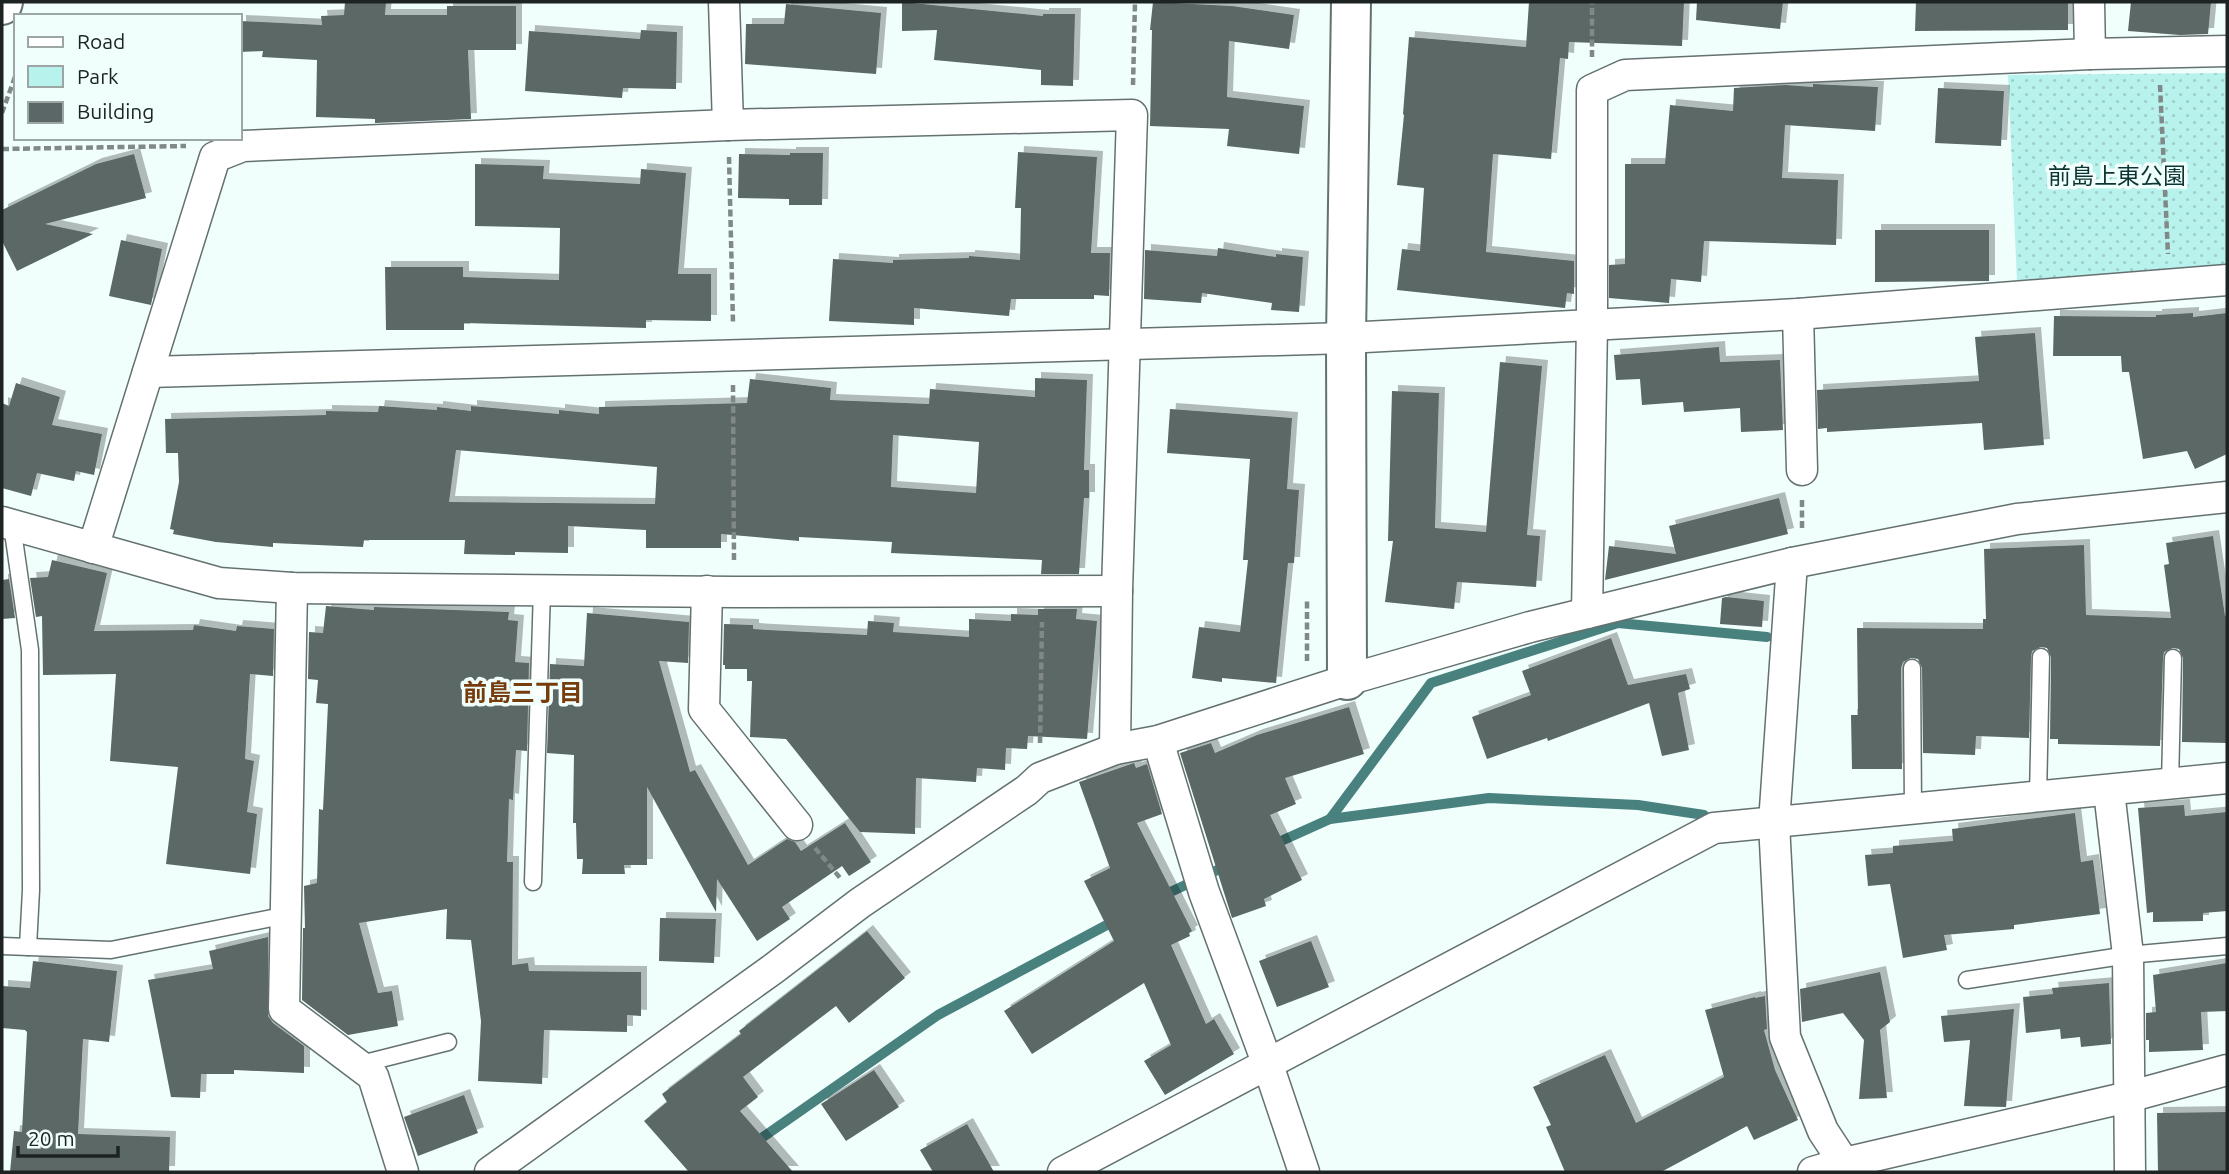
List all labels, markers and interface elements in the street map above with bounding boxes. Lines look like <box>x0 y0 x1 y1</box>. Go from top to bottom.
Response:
legend <box>14 14 242 140</box>
text: Road <box>77 29 125 53</box>
text: Park <box>77 64 119 88</box>
text: Building <box>77 99 154 123</box>
park label: 前島上東公園 <box>2048 163 2186 188</box>
district label: 前島三丁目 <box>463 679 583 706</box>
scale bar <box>18 1114 117 1158</box>
text: 20 m <box>28 1126 75 1150</box>

